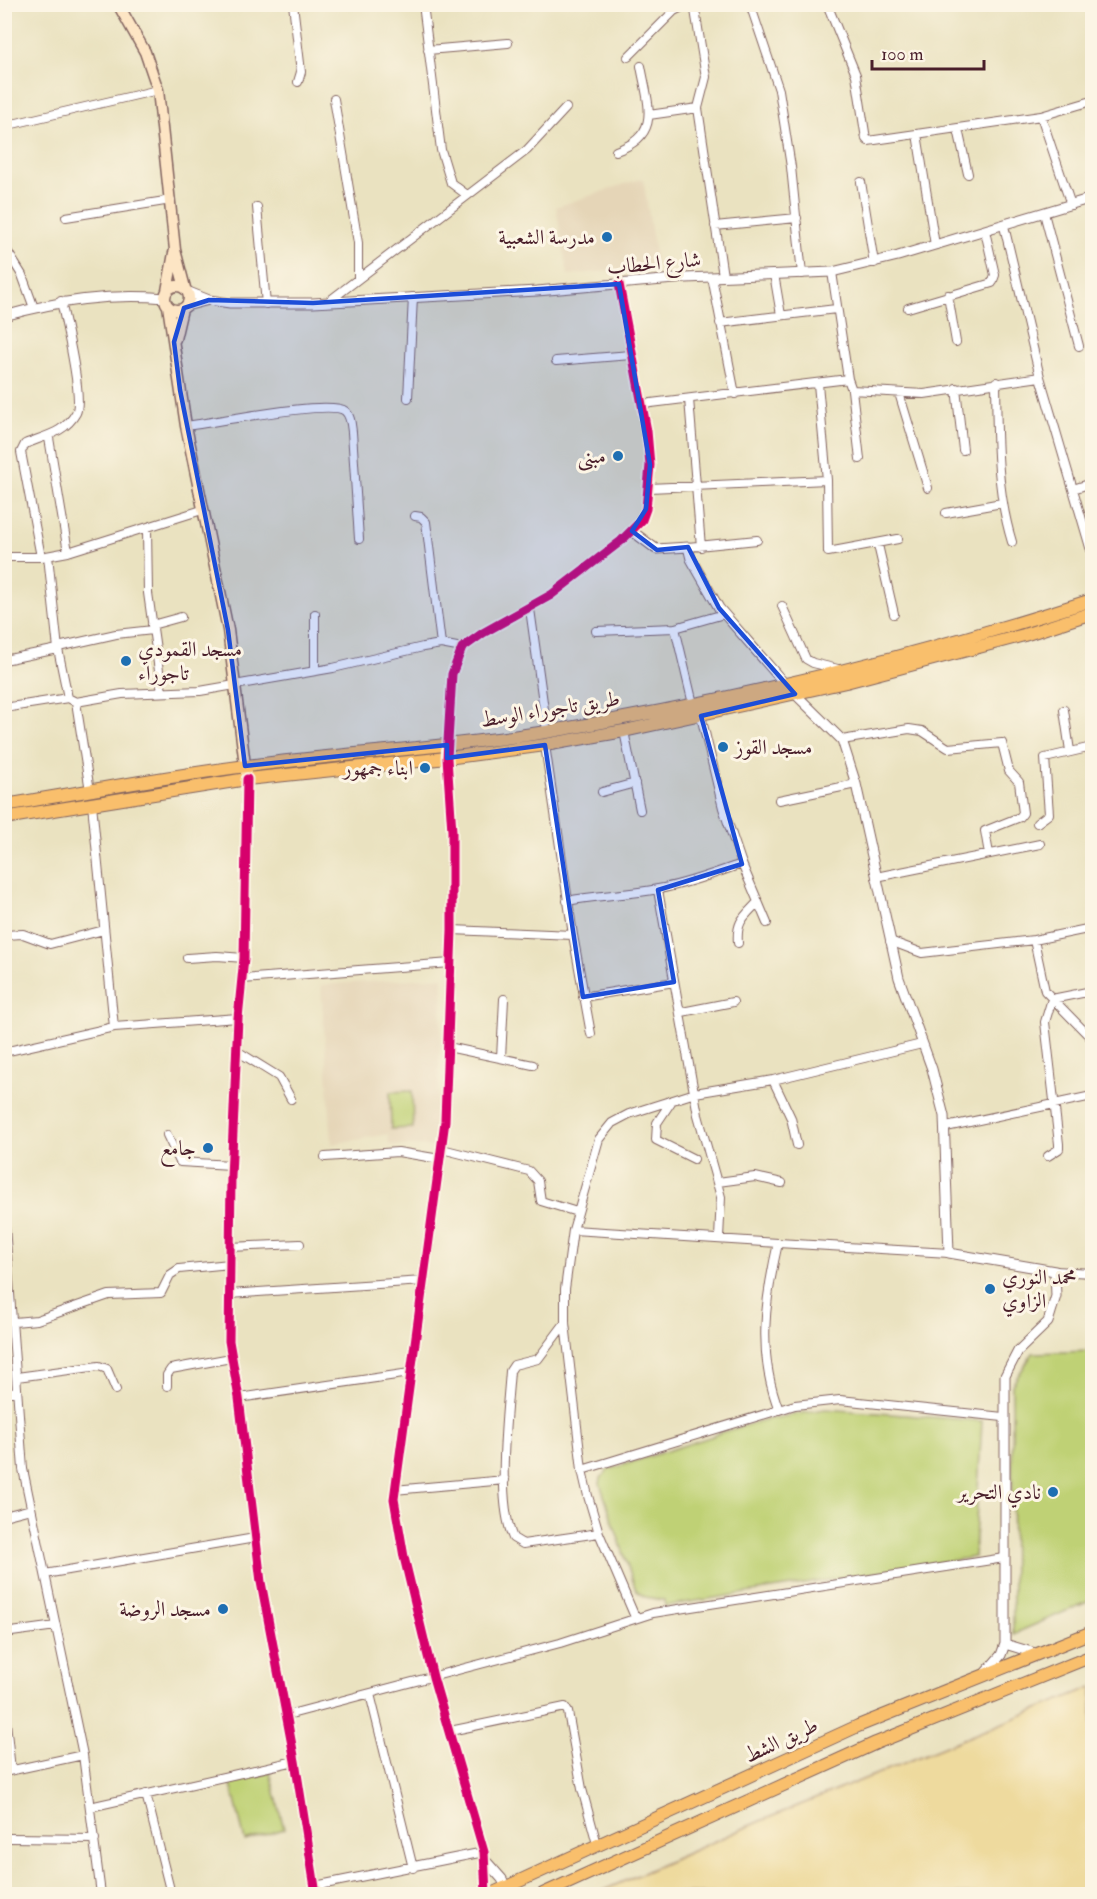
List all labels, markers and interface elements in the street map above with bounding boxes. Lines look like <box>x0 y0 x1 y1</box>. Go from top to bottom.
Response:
scale bar <box>872 33 984 71</box>
text: 100 m <box>881 43 924 66</box>
place label: مدرسة الشعبية <box>498 224 595 251</box>
marker: مدرسة الشعبية <box>600 230 614 244</box>
street label: شارع الحطاب <box>606 246 703 285</box>
place label: مبنى <box>577 443 606 471</box>
marker: مبنى <box>611 449 625 463</box>
place label: مسجد القمودي تاجوراء <box>138 636 242 687</box>
marker: مسجد القمودي تاجوراء <box>119 654 133 668</box>
street label: طريق تاجوراء الوسط <box>478 685 622 734</box>
place label: مسجد القوز <box>733 734 812 761</box>
marker: مسجد القوز <box>716 740 730 754</box>
place label: ابناء جمهور <box>341 755 413 782</box>
marker: ابناء جمهور <box>418 761 432 775</box>
place label: جامع <box>160 1135 196 1167</box>
marker: جامع <box>201 1141 215 1155</box>
place label: محمد النوري الزاوي <box>1002 1264 1077 1317</box>
marker: محمد النوري الزاوي <box>983 1282 997 1296</box>
place label: نادي التحرير <box>955 1479 1041 1508</box>
marker: نادي التحرير <box>1046 1485 1060 1499</box>
place label: مسجد الروضة <box>119 1596 211 1623</box>
marker: مسجد الروضة <box>216 1602 230 1616</box>
street label: طريق الشط <box>740 1712 823 1769</box>

